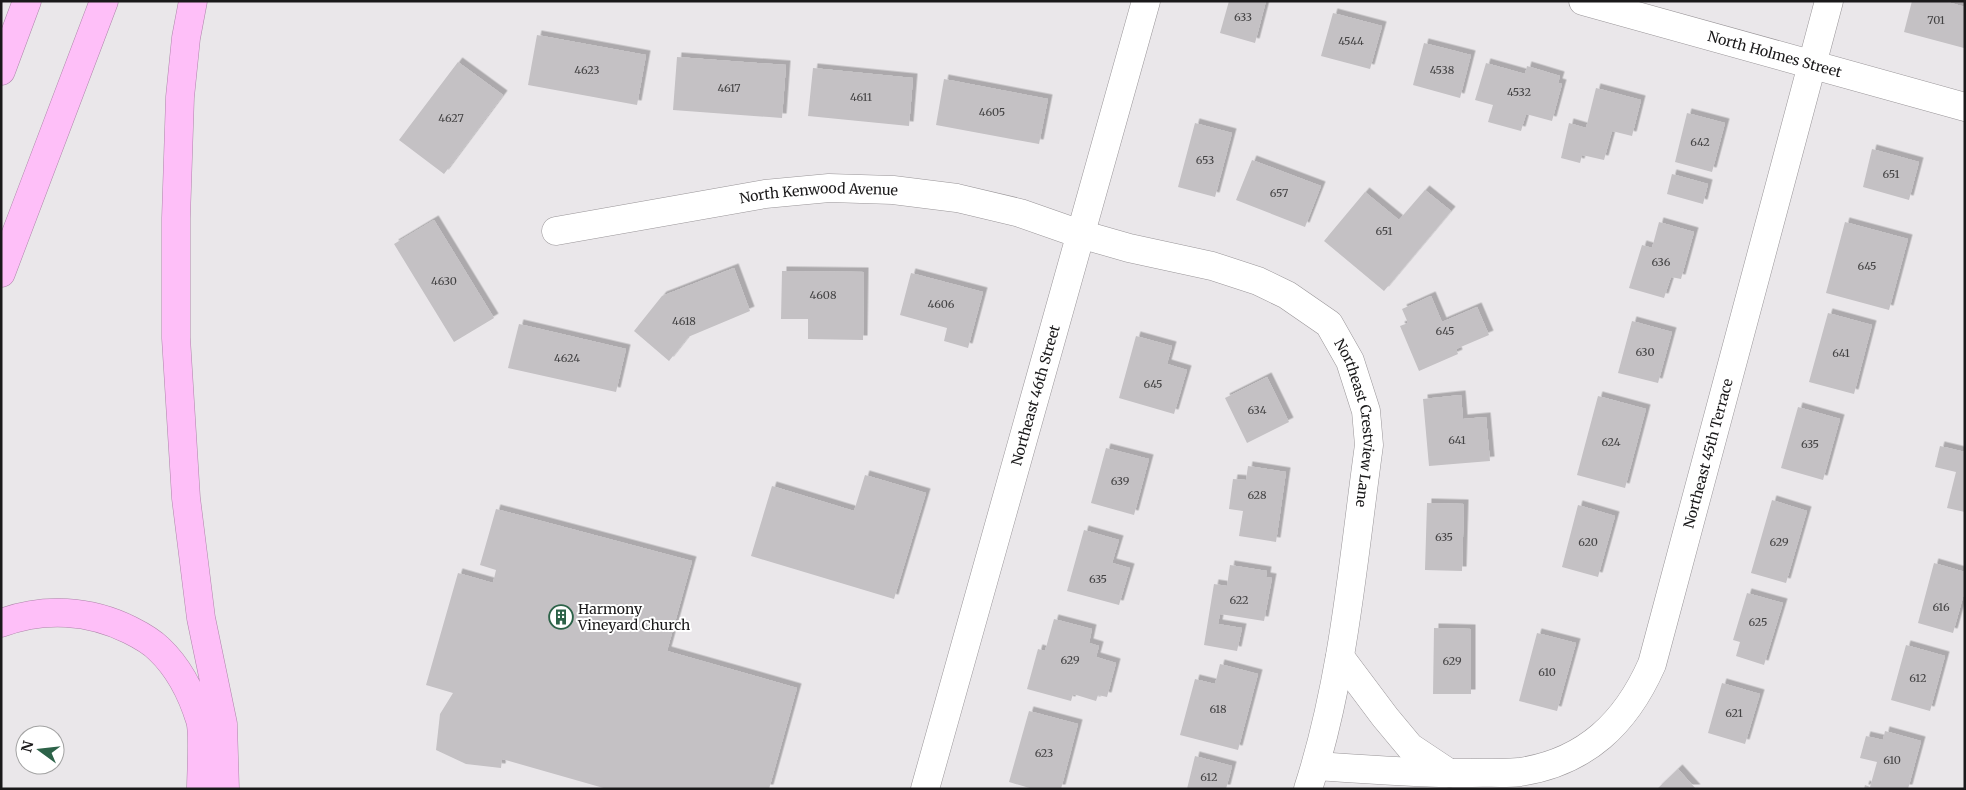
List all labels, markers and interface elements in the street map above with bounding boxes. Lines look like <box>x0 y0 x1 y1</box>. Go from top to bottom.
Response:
house number: 633 <box>1234 10 1252 24</box>
house number: 701 <box>1927 13 1945 27</box>
street label: North Holmes Street <box>1706 27 1844 81</box>
house number: 4544 <box>1338 34 1364 48</box>
house number: 4623 <box>574 63 600 77</box>
house number: 4538 <box>1430 63 1455 77</box>
house number: 4617 <box>717 81 741 95</box>
house number: 4532 <box>1507 85 1531 99</box>
house number: 4611 <box>850 90 872 104</box>
house number: 4605 <box>979 105 1005 119</box>
house number: 4627 <box>438 111 464 125</box>
house number: 642 <box>1690 135 1710 149</box>
house number: 653 <box>1196 153 1214 167</box>
house number: 651 <box>1882 167 1900 181</box>
street label: North Kenwood Avenue <box>738 179 899 207</box>
house number: 657 <box>1270 186 1288 200</box>
house number: 651 <box>1375 224 1393 238</box>
house number: 636 <box>1652 255 1671 269</box>
house number: 645 <box>1858 259 1876 273</box>
house number: 4630 <box>431 274 457 288</box>
house number: 4608 <box>810 288 837 302</box>
house number: 4606 <box>927 297 955 311</box>
house number: 4618 <box>672 314 696 328</box>
street label: Northeast 46th Street <box>1007 322 1064 468</box>
house number: 645 <box>1436 324 1454 338</box>
street label: Northeast Crestview Lane <box>1330 335 1378 508</box>
house number: 630 <box>1635 345 1655 359</box>
house number: 641 <box>1832 346 1850 360</box>
house number: 4624 <box>554 351 580 365</box>
house number: 645 <box>1144 377 1162 391</box>
street label: Northeast 45th Terrace <box>1680 377 1737 530</box>
house number: 634 <box>1248 403 1267 417</box>
house number: 641 <box>1448 433 1466 447</box>
house number: 624 <box>1601 435 1621 449</box>
house number: 635 <box>1801 437 1819 451</box>
house number: 639 <box>1111 474 1130 488</box>
house number: 628 <box>1247 488 1267 502</box>
house number: 635 <box>1435 530 1453 544</box>
house number: 620 <box>1578 535 1598 549</box>
house number: 629 <box>1769 535 1789 549</box>
house number: 635 <box>1089 572 1107 586</box>
house number: 622 <box>1229 593 1249 607</box>
place label: Harmony Vineyard Church <box>577 600 690 634</box>
house number: 616 <box>1932 600 1950 614</box>
building icon: Harmony Vineyard Church <box>548 604 574 630</box>
house number: 625 <box>1749 615 1767 629</box>
house number: 629 <box>1060 653 1080 667</box>
house number: 629 <box>1442 654 1462 668</box>
house number: 610 <box>1538 665 1556 679</box>
house number: 612 <box>1909 671 1927 685</box>
house number: 618 <box>1209 702 1227 716</box>
house number: 621 <box>1725 706 1743 720</box>
north arrow <box>15 725 65 775</box>
text: N <box>17 739 38 754</box>
house number: 623 <box>1035 746 1053 760</box>
house number: 610 <box>1883 753 1901 767</box>
house number: 612 <box>1200 770 1218 784</box>

